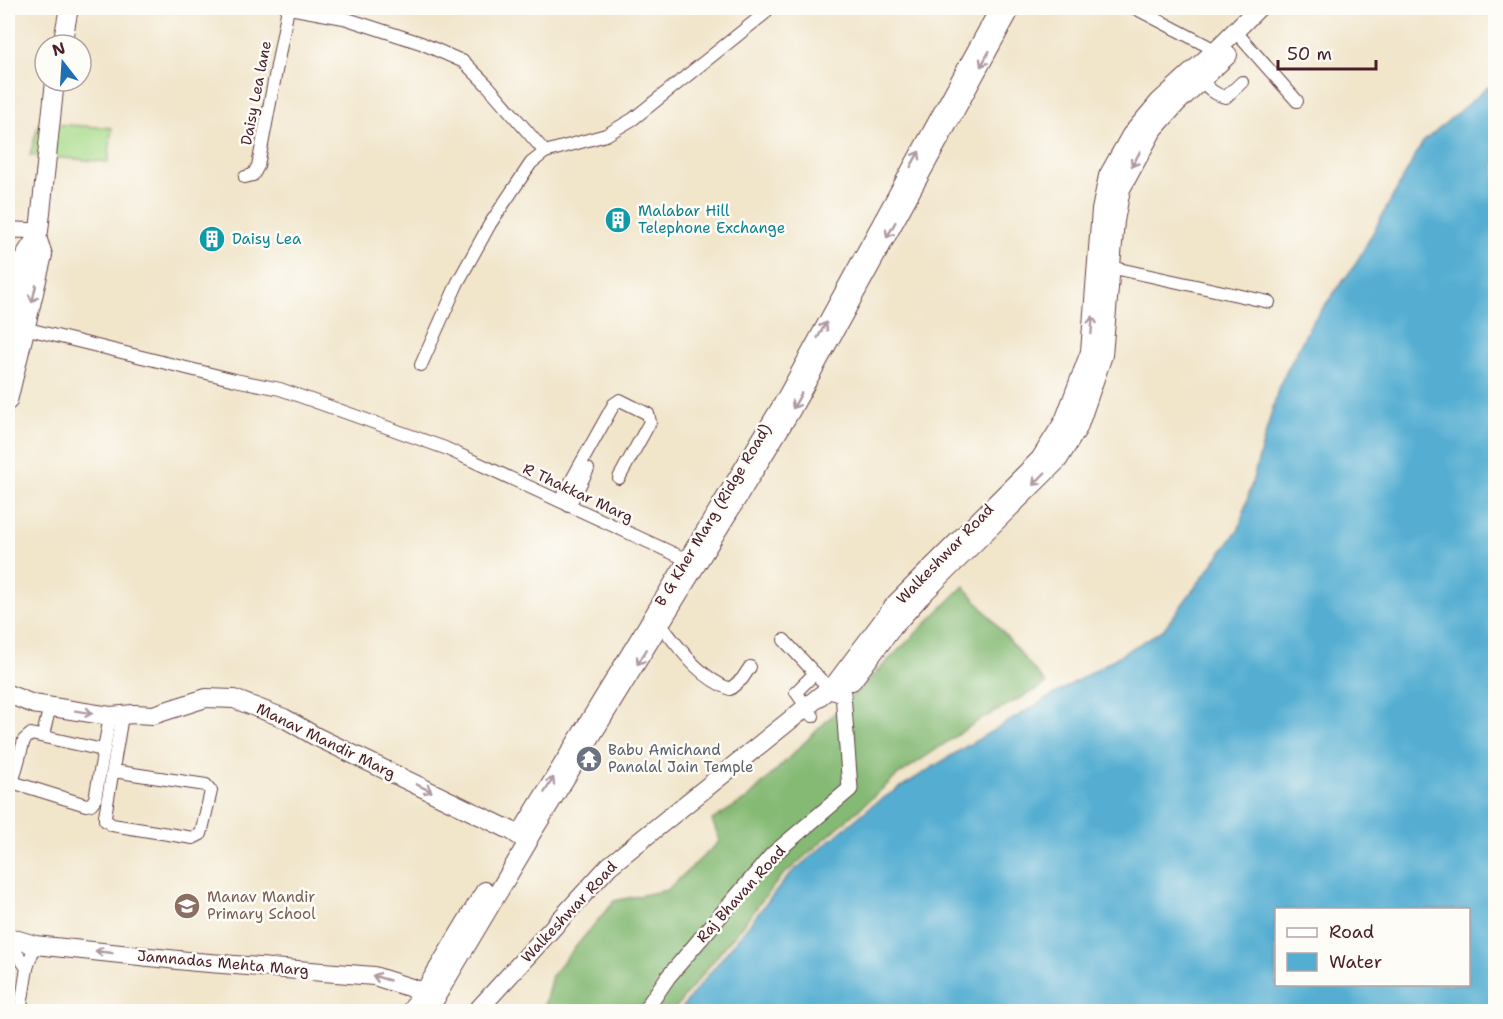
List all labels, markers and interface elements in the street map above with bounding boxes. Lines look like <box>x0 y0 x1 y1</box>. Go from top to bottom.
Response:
north arrow <box>33 33 93 93</box>
scale bar <box>1278 33 1376 71</box>
text: N <box>50 37 68 61</box>
street label: Daisy Lea lane <box>236 39 276 147</box>
text: 50 m <box>1287 42 1332 66</box>
one-way arrow <box>979 50 991 67</box>
one-way arrow <box>910 150 921 168</box>
one-way arrow <box>1130 150 1141 168</box>
place label: Malabar Hill Telephone Exchange <box>638 201 785 238</box>
building icon: Malabar Hill Telephone Exchange <box>603 205 633 235</box>
one-way arrow <box>885 221 897 238</box>
building icon: Daisy Lea <box>197 224 227 254</box>
place label: Daisy Lea <box>232 229 302 249</box>
one-way arrow <box>28 284 40 303</box>
one-way arrow <box>1086 315 1097 335</box>
one-way arrow <box>817 321 828 339</box>
one-way arrow <box>791 392 803 409</box>
street label: B G Kher Marg (Ridge Road) <box>651 420 775 610</box>
street label: R Thakkar Marg <box>520 459 636 527</box>
one-way arrow <box>1031 471 1046 486</box>
street label: Walkeshwar Road <box>892 499 998 608</box>
one-way arrow <box>635 648 647 665</box>
street label: Manav Mandir Marg <box>253 699 399 783</box>
one-way arrow <box>74 706 94 717</box>
place label: Babu Amichand Panalal Jain Temple <box>608 740 754 777</box>
temple icon: Babu Amichand Panalal Jain Temple <box>574 744 604 774</box>
one-way arrow <box>543 777 555 794</box>
one-way arrow <box>415 783 433 795</box>
street label: Raj Bhavan Road <box>692 841 790 947</box>
street label: Walkeshwar Road <box>517 857 622 967</box>
place label: Manav Mandir Primary School <box>207 887 316 924</box>
school or university icon: Manav Mandir Primary School <box>172 891 202 921</box>
legend <box>1275 908 1470 986</box>
text: Road <box>1329 920 1374 944</box>
one-way arrow <box>94 946 114 957</box>
street label: Jamnadas Mehta Marg <box>136 946 310 980</box>
text: Water <box>1329 950 1382 974</box>
one-way arrow <box>372 972 391 983</box>

